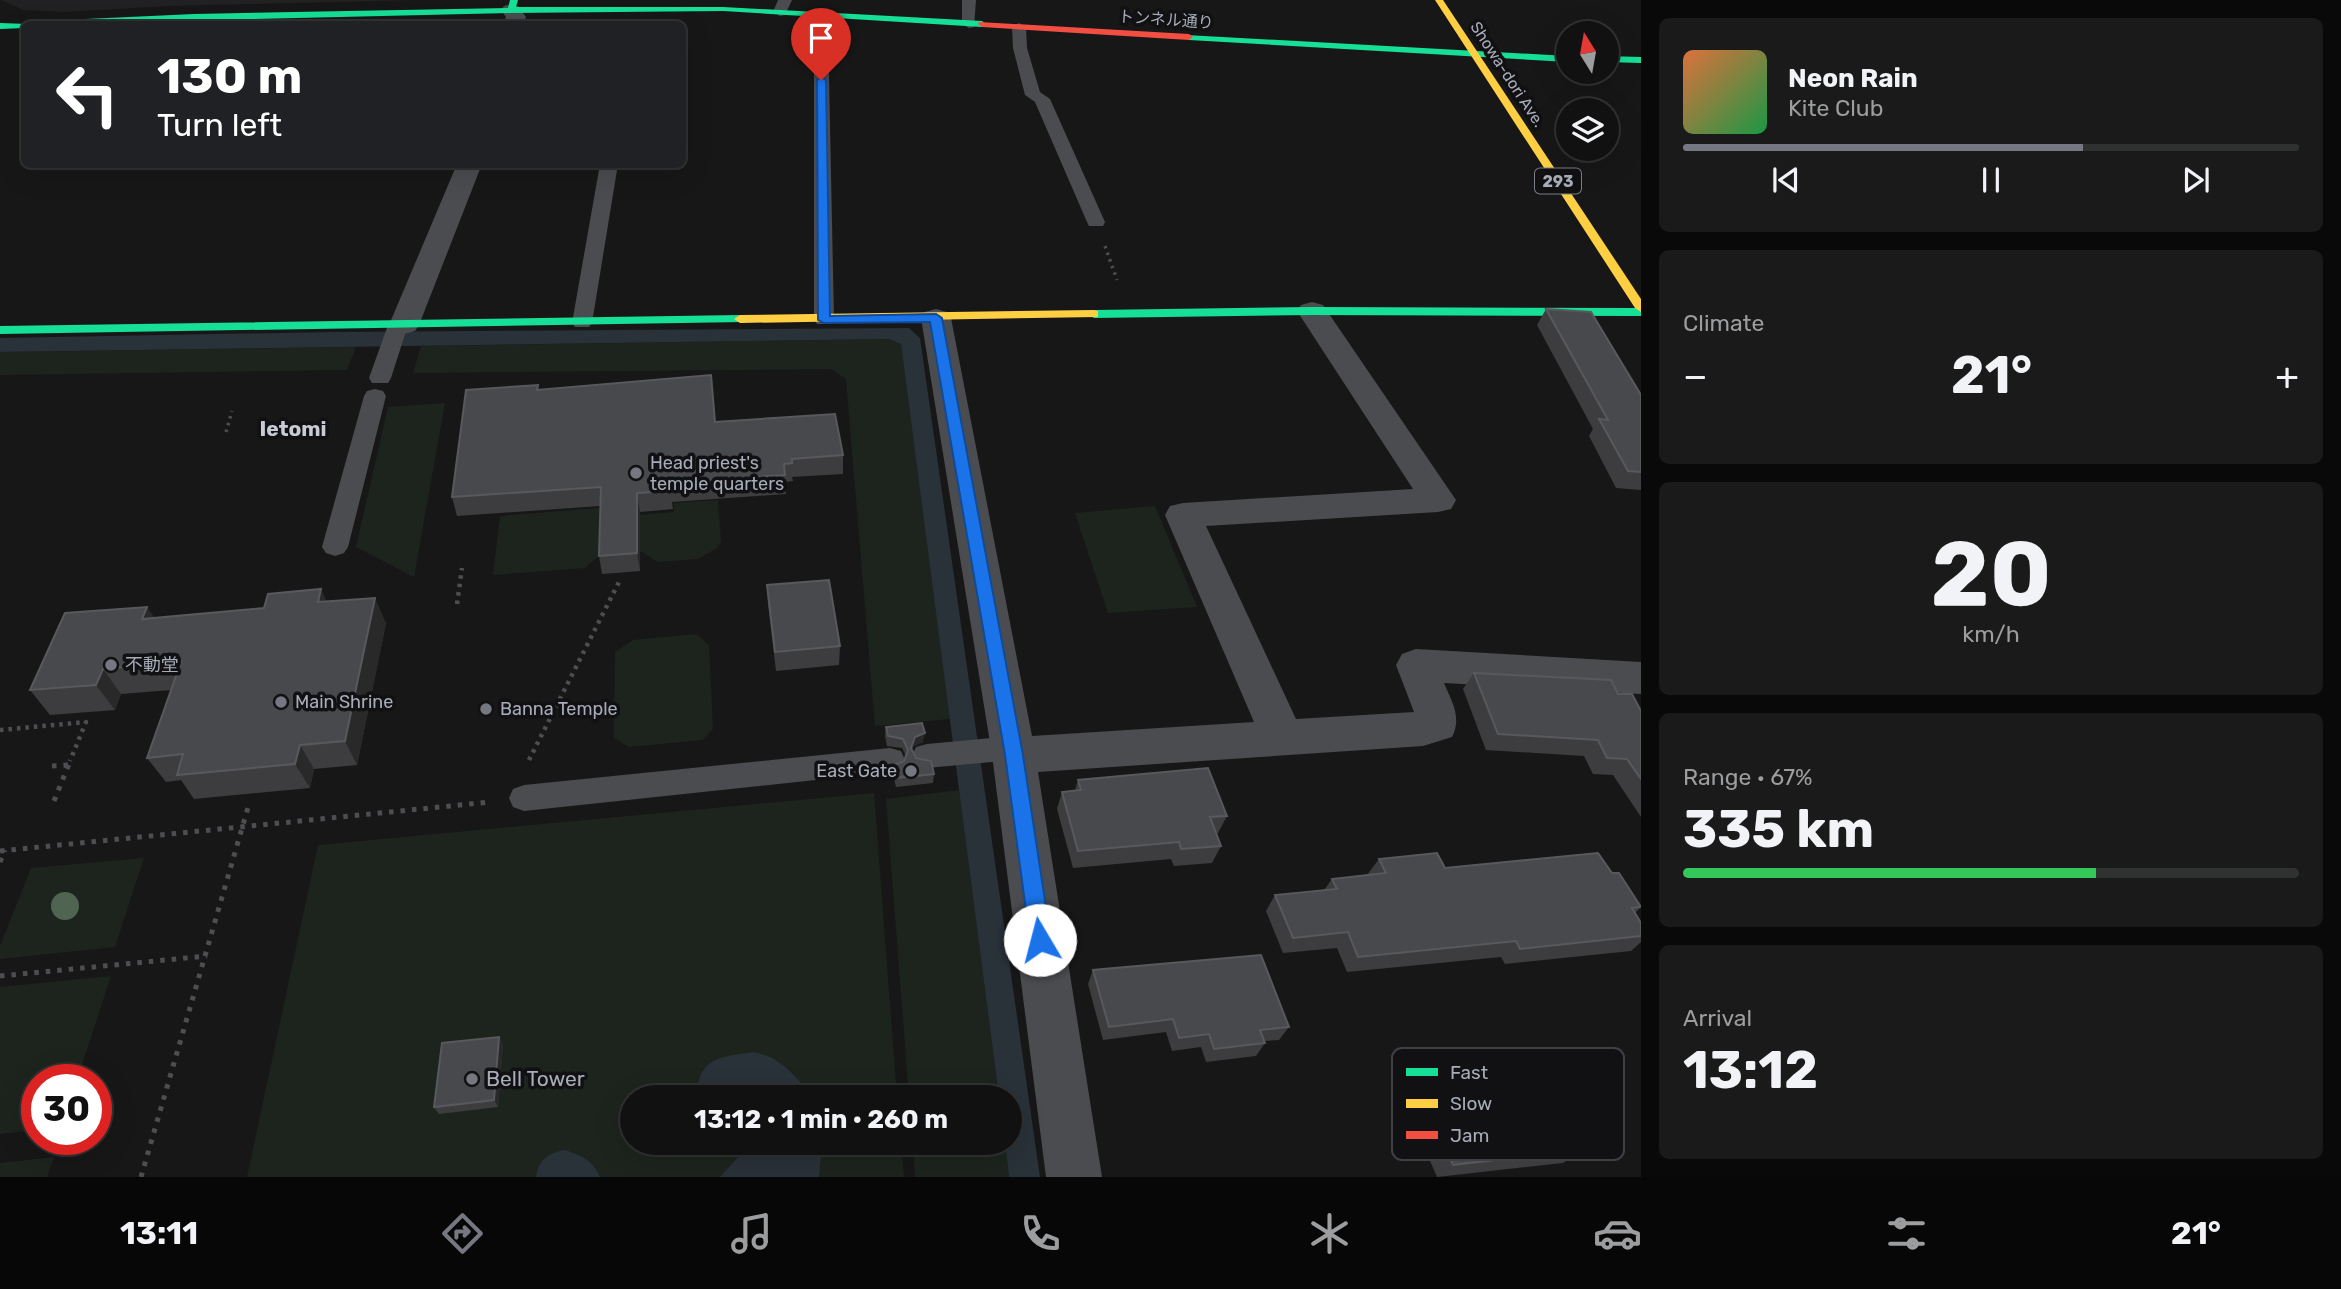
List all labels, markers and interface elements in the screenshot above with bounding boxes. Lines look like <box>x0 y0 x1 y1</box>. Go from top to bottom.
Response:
street label: トンネル通り <box>1118 7 1214 32</box>
pin <box>791 8 851 80</box>
street label: Showa-dori Ave. <box>1466 18 1549 131</box>
icon: arrive <box>802 19 840 57</box>
north arrow <box>1556 21 1619 84</box>
map controls <box>1556 21 1619 161</box>
text: 130 m <box>157 47 302 105</box>
icon: left <box>42 49 133 140</box>
text: Neon Rain <box>1788 63 1918 94</box>
text: Kite Club <box>1788 94 1883 122</box>
button: layers <box>1556 98 1619 161</box>
text: Turn left <box>157 106 282 144</box>
icon: previous <box>1767 161 1805 199</box>
icon: pause <box>1972 161 2010 199</box>
icon: next <box>2177 161 2215 199</box>
road number: 293 <box>1535 168 1581 194</box>
text: Climate <box>1683 309 1764 337</box>
text: 21° <box>1951 344 2032 406</box>
text: − <box>1683 353 1708 399</box>
text: + <box>2275 353 2299 399</box>
district label: Ietomi <box>259 416 327 441</box>
place label: Head priest's temple quarters <box>650 452 784 495</box>
marker: Head priest's temple quarters <box>628 465 644 481</box>
text: 20 <box>1930 520 2052 628</box>
text: km/h <box>1962 620 2020 648</box>
place label: 不動堂 <box>125 654 179 676</box>
marker: 不動堂 <box>103 657 119 673</box>
place label: Main Shrine <box>295 691 393 713</box>
marker: Main Shrine <box>273 694 289 710</box>
place label: Banna Temple <box>500 698 618 720</box>
marker: Banna Temple <box>478 701 494 717</box>
place label: East Gate <box>816 760 897 782</box>
marker: East Gate <box>903 763 919 779</box>
text: Range · 67% <box>1683 763 1813 791</box>
text: 335 km <box>1683 798 1874 860</box>
position arrow <box>1003 903 1077 977</box>
text: Arrival <box>1683 1004 1752 1032</box>
text: 13:12 <box>1683 1039 1818 1101</box>
legend <box>1392 1048 1624 1160</box>
text: Fast <box>1450 1061 1489 1084</box>
speed limit sign: 30 <box>21 1064 112 1155</box>
place label: Bell Tower <box>486 1066 585 1091</box>
marker: Bell Tower <box>464 1071 480 1087</box>
text: Slow <box>1450 1092 1492 1115</box>
text: 13:12 · 1 min · 260 m <box>694 1104 948 1135</box>
text: Jam <box>1450 1124 1489 1147</box>
icon: directions <box>438 1209 487 1258</box>
icon: music <box>727 1209 776 1258</box>
icon: phone <box>1016 1209 1065 1258</box>
icon: climate <box>1305 1209 1354 1258</box>
icon: car <box>1593 1209 1642 1258</box>
icon: filters <box>1882 1209 1931 1258</box>
text: 13:11 <box>120 1214 198 1252</box>
text: 21° <box>2171 1214 2221 1252</box>

